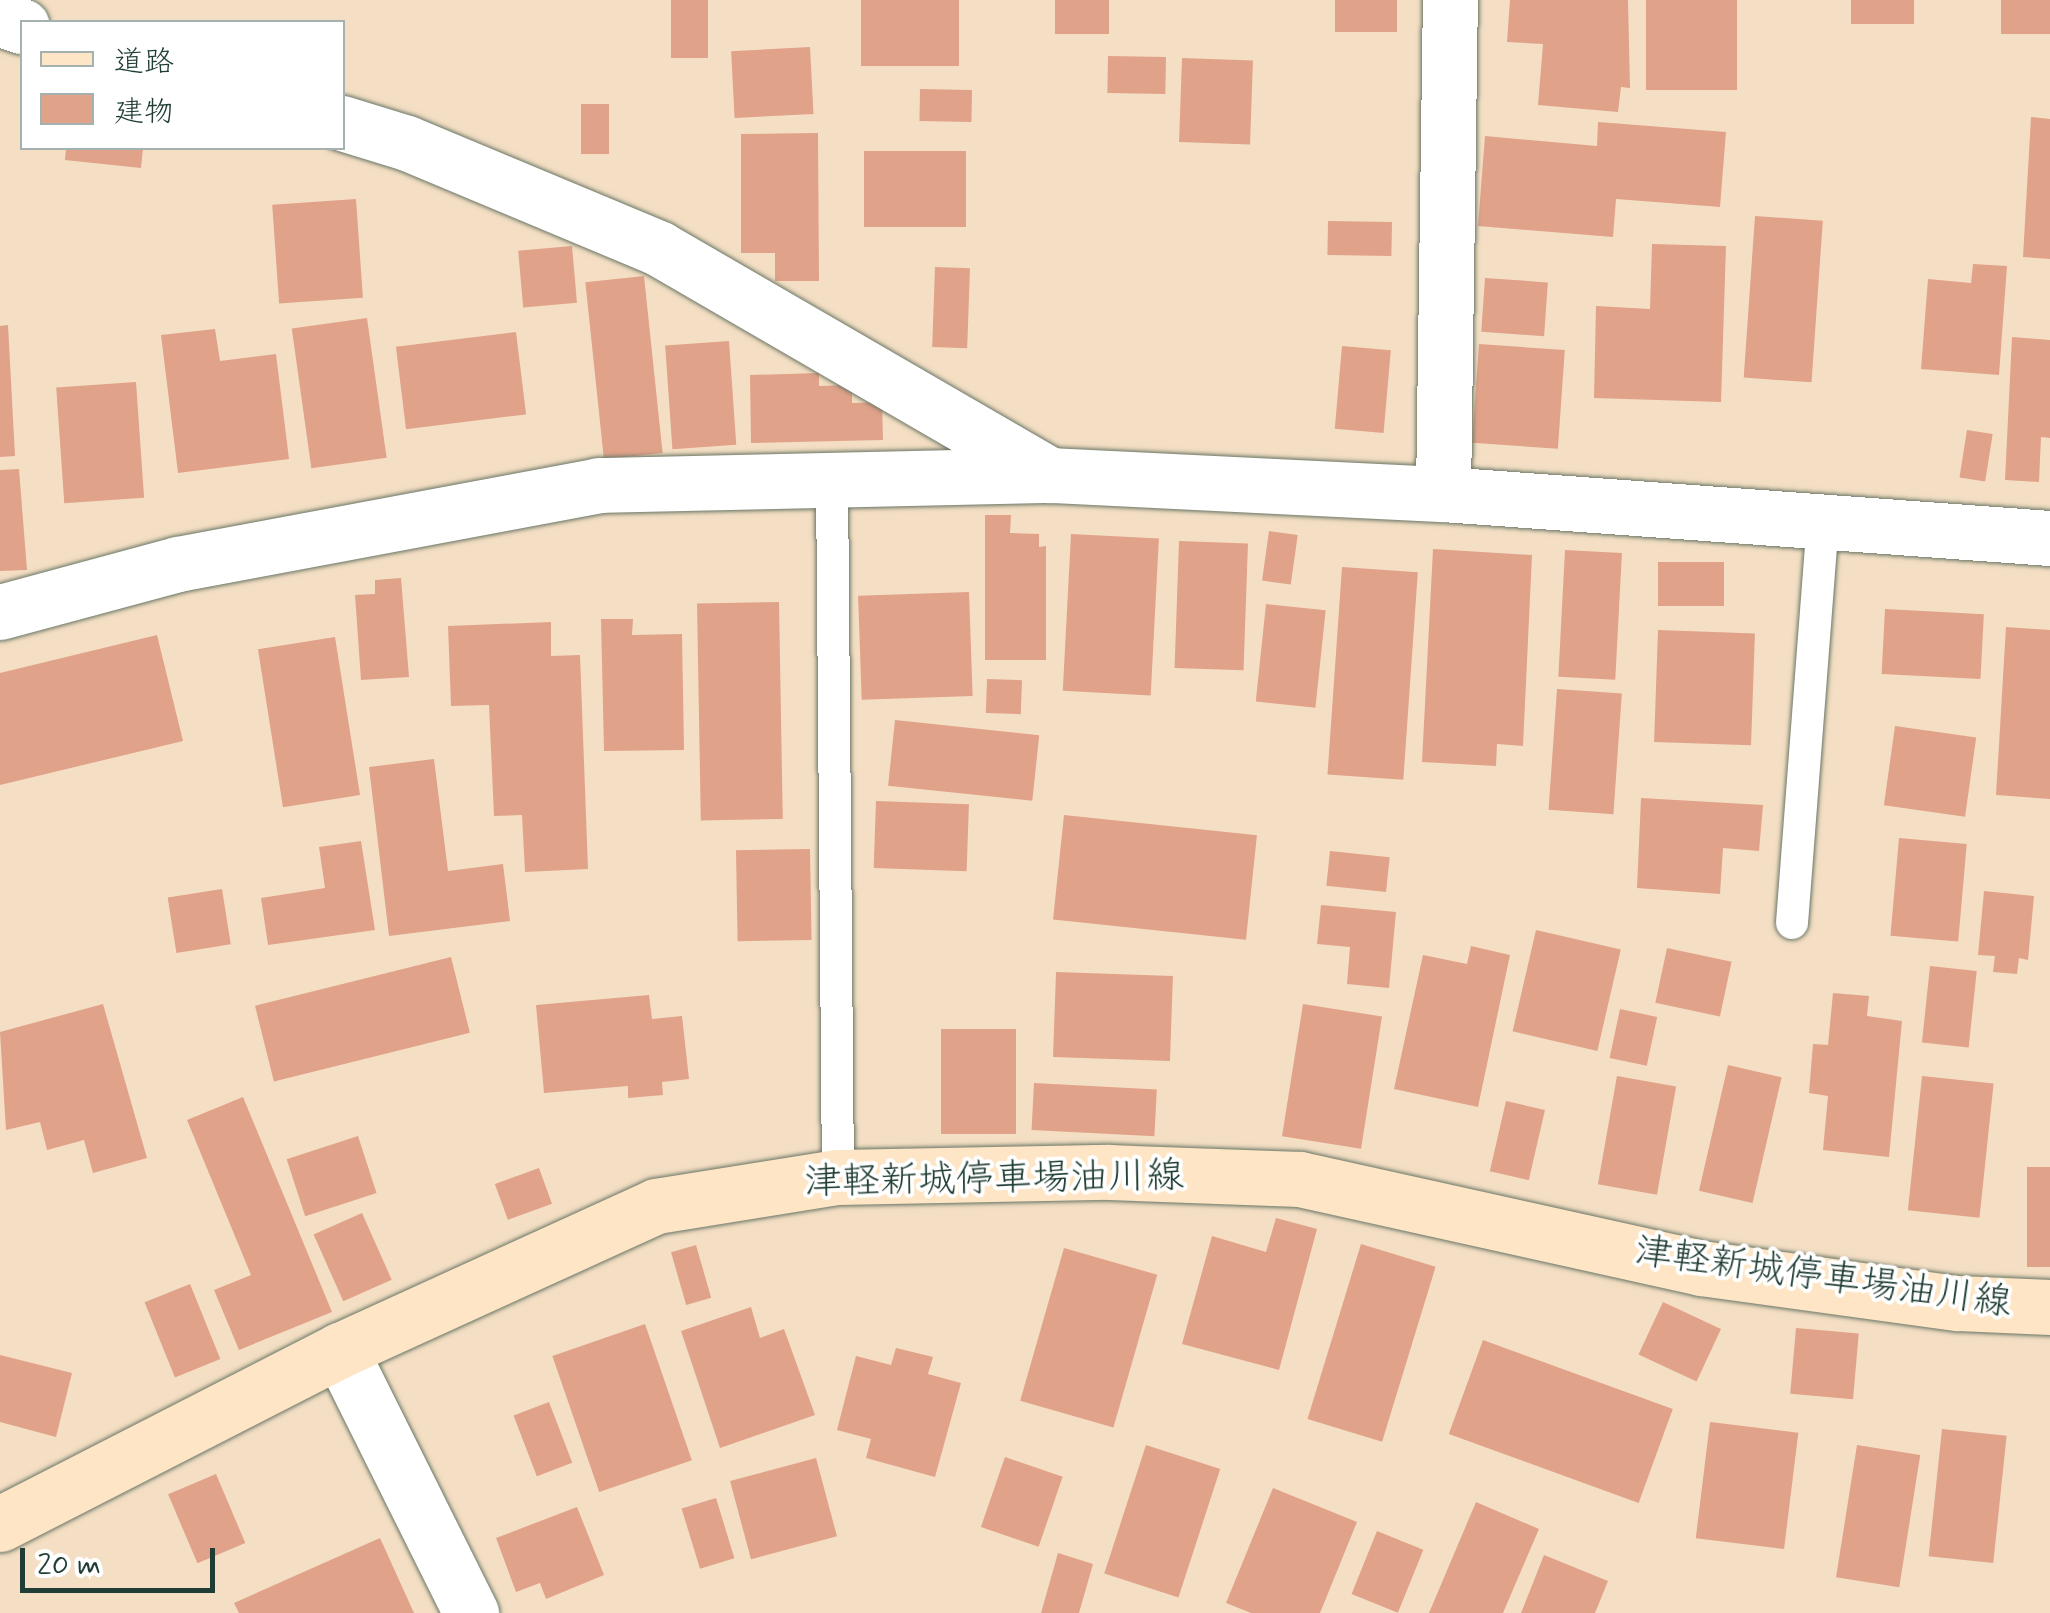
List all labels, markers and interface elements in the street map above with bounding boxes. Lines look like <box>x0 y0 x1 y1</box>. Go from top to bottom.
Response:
legend <box>20 20 345 150</box>
text: 道路 <box>114 43 174 82</box>
text: 建物 <box>114 93 174 132</box>
street label: 津軽新城停車場油川線 <box>804 1154 1184 1206</box>
street label: 津軽新城停車場油川線 <box>1632 1229 2014 1327</box>
scale bar <box>25 1528 220 1590</box>
text: 20 m <box>37 1546 101 1585</box>

